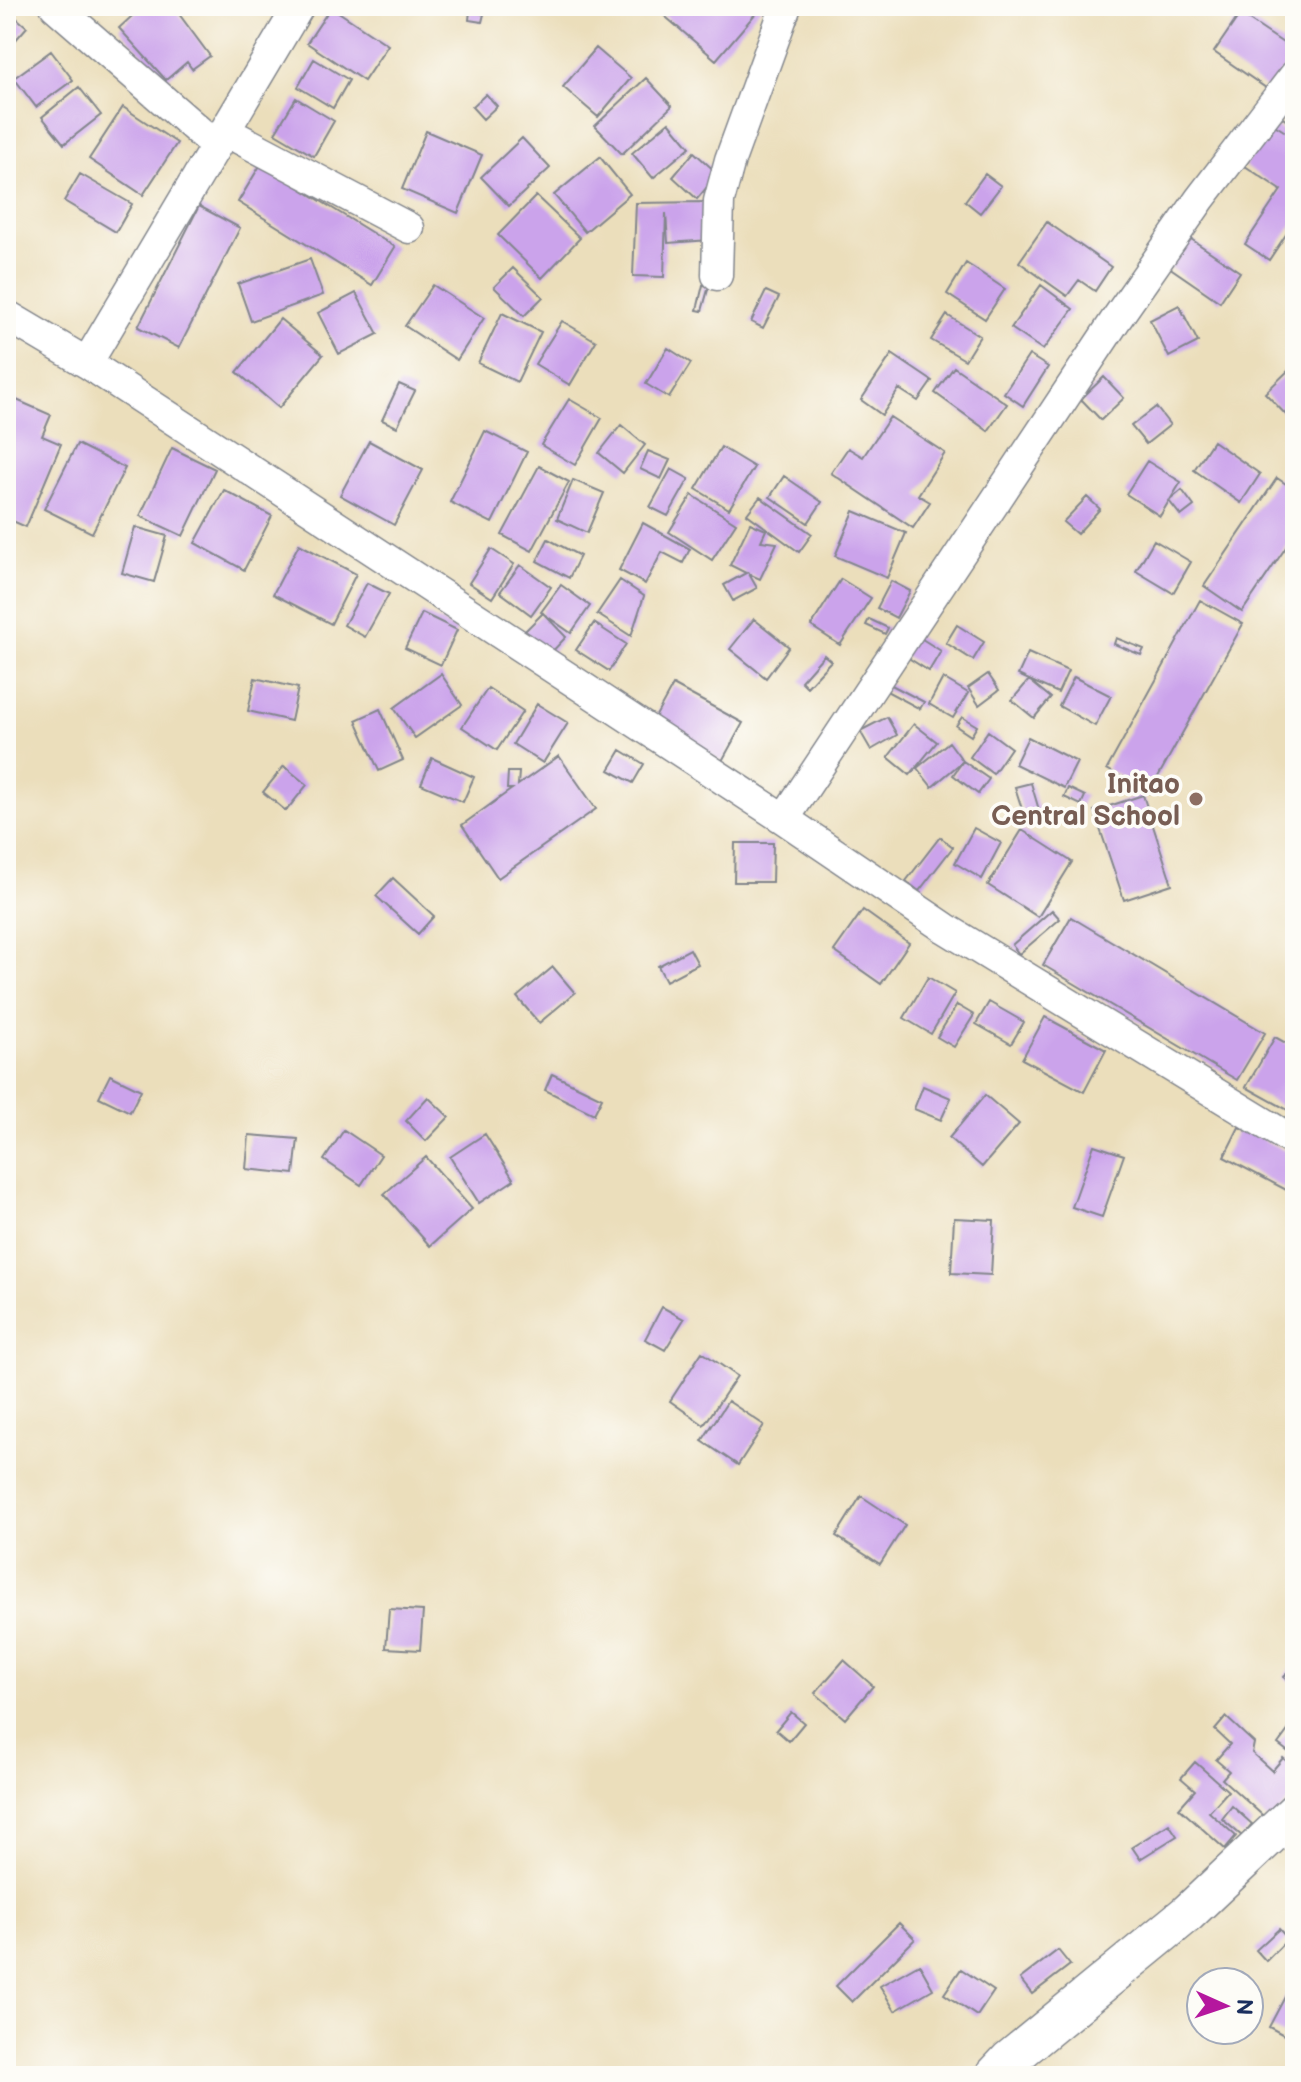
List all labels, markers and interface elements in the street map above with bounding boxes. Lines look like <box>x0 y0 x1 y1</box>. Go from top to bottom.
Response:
place label: Initao Central School <box>991 768 1180 833</box>
marker: Initao Central School <box>1187 790 1205 808</box>
north arrow <box>1185 1966 1265 2046</box>
text: N <box>1230 1998 1257 2016</box>

